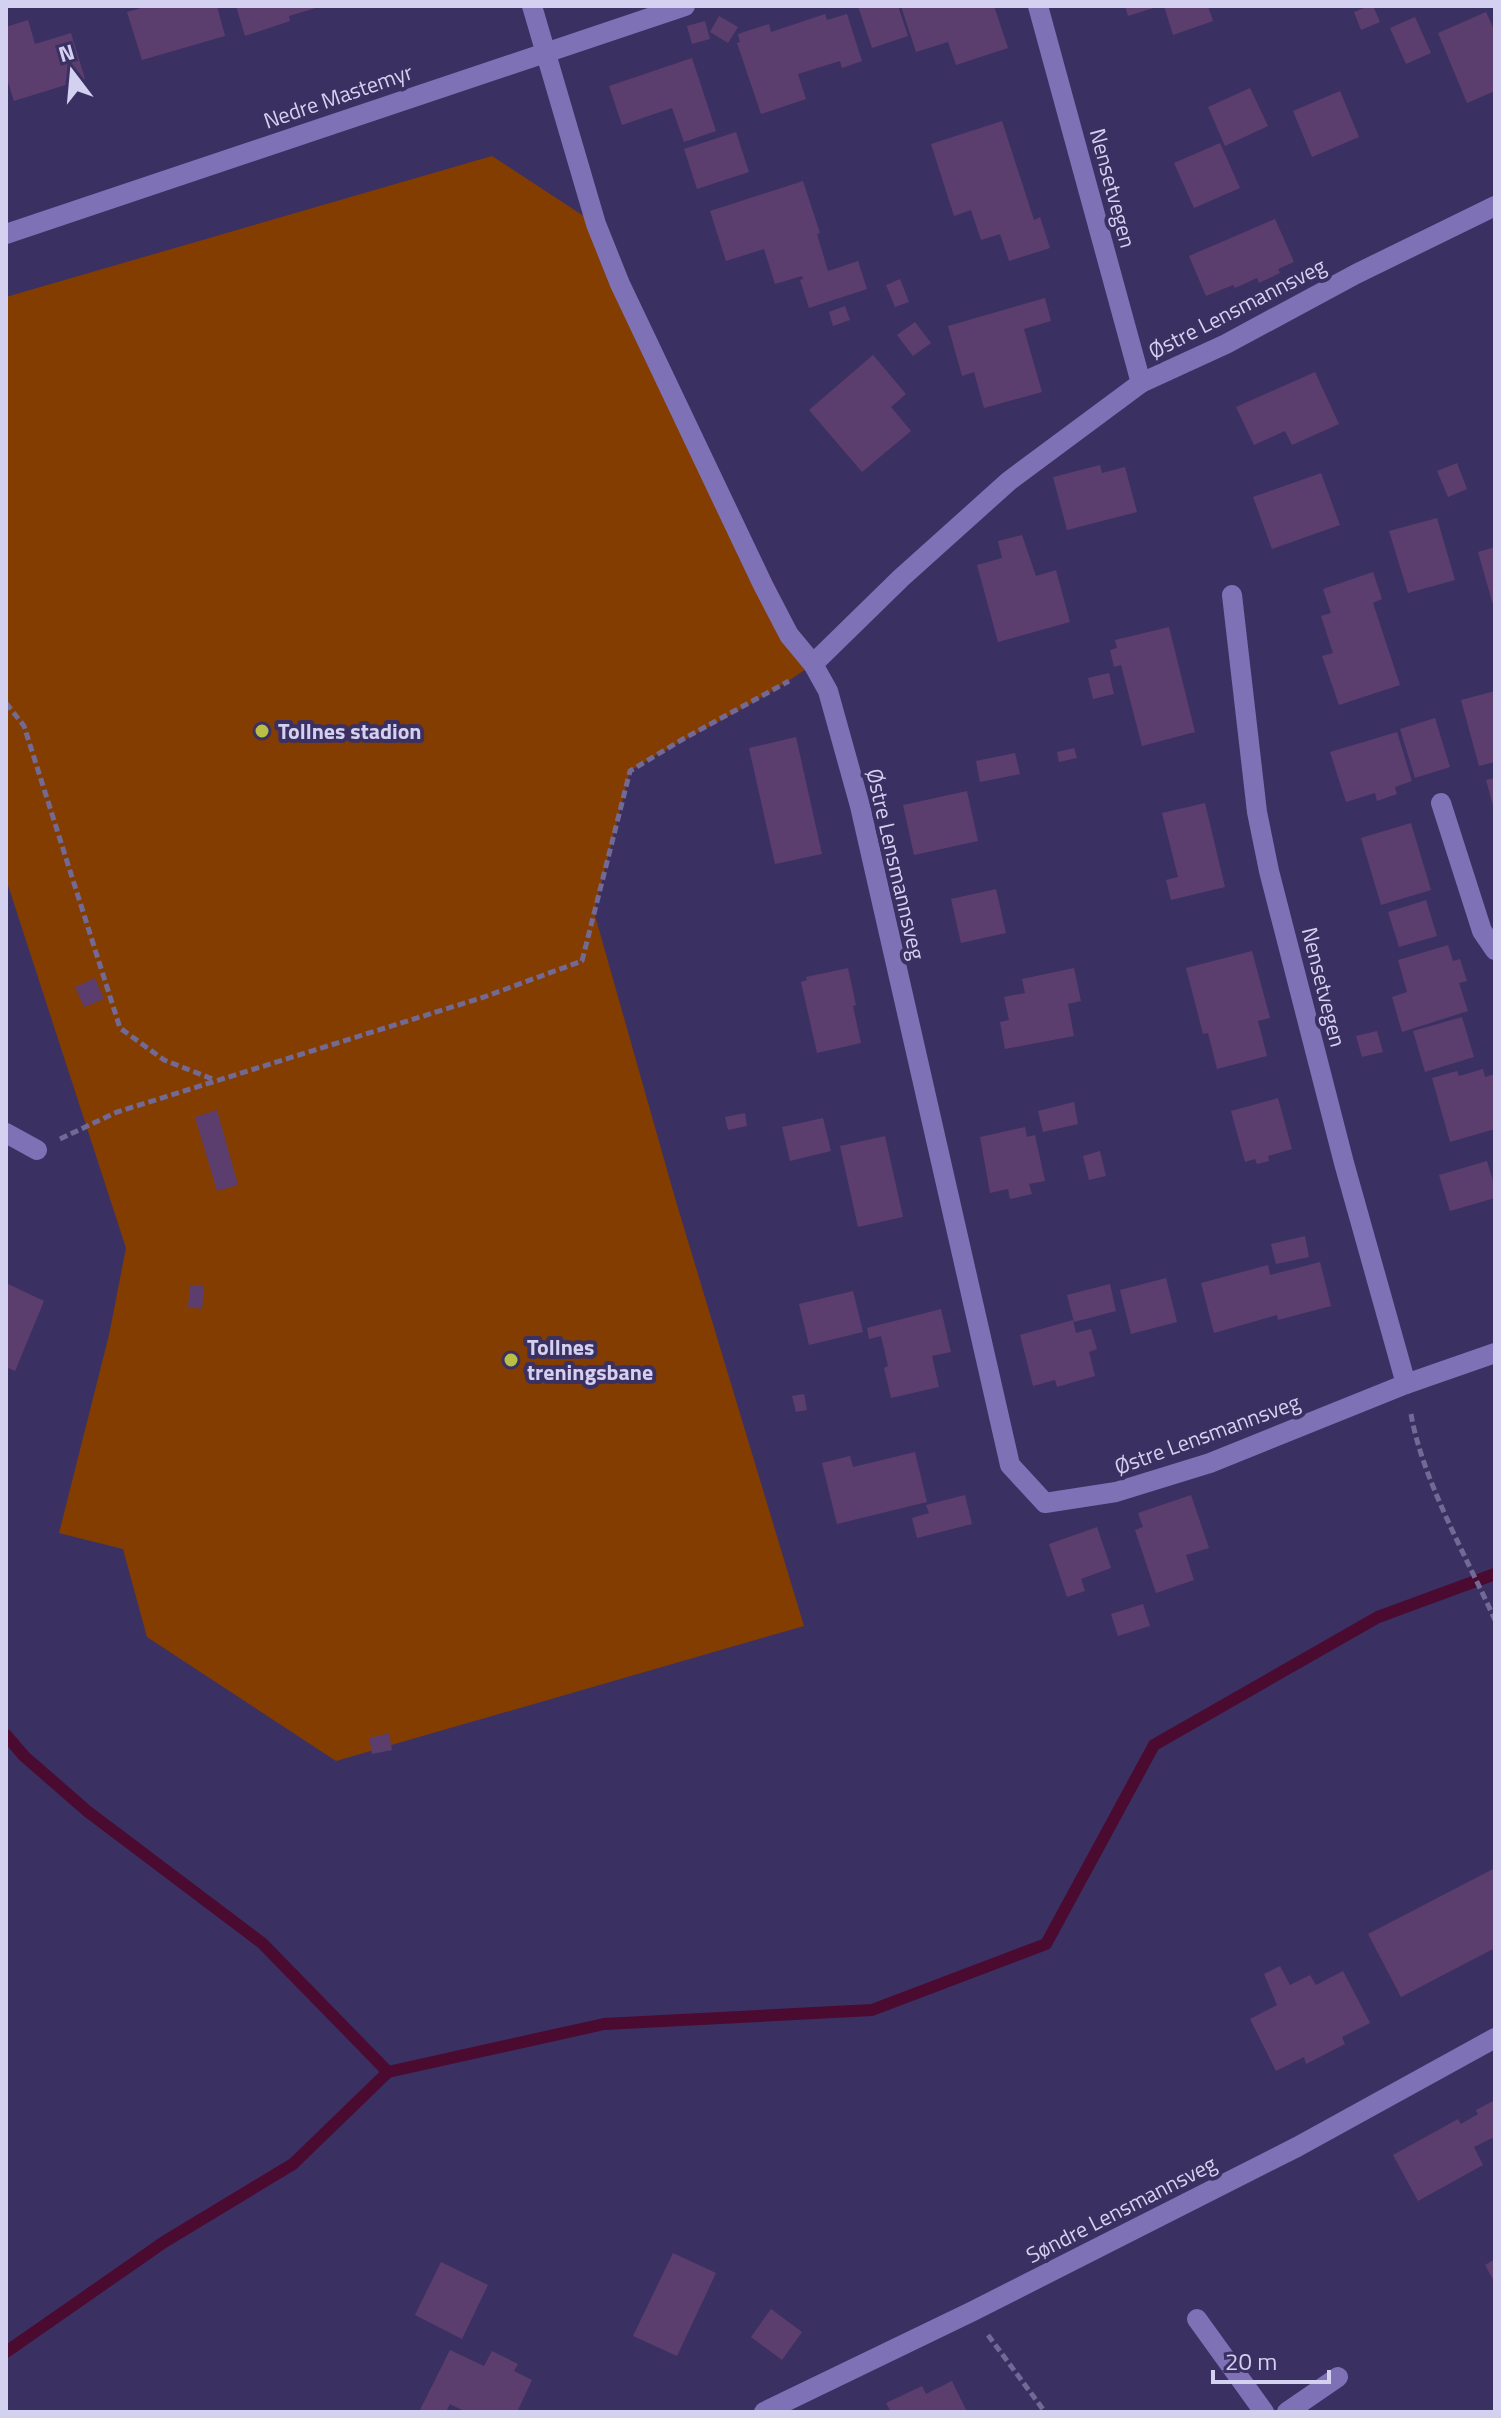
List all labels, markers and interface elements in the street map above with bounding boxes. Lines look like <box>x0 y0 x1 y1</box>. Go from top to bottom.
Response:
north arrow <box>32 32 112 112</box>
text: N <box>54 34 79 71</box>
street label: Nedre Mastemyr <box>259 54 418 137</box>
street label: Nensetvegen <box>1081 124 1145 252</box>
street label: Østre Lensmannsveg <box>1142 249 1332 367</box>
place label: Tollnes stadion <box>278 714 422 748</box>
marker: Tollnes stadion <box>253 722 271 740</box>
street label: Østre Lensmannsveg <box>857 765 935 963</box>
street label: Nensetvegen <box>1293 923 1355 1051</box>
place label: Tollnes treningsbane <box>527 1330 653 1389</box>
marker: Tollnes treningsbane <box>502 1351 520 1369</box>
street label: Østre Lensmannsveg <box>1109 1385 1305 1483</box>
street label: Søndre Lensmannsveg <box>1020 2146 1222 2272</box>
scale bar <box>1213 2334 1329 2384</box>
text: 20 m <box>1225 2343 1277 2379</box>

